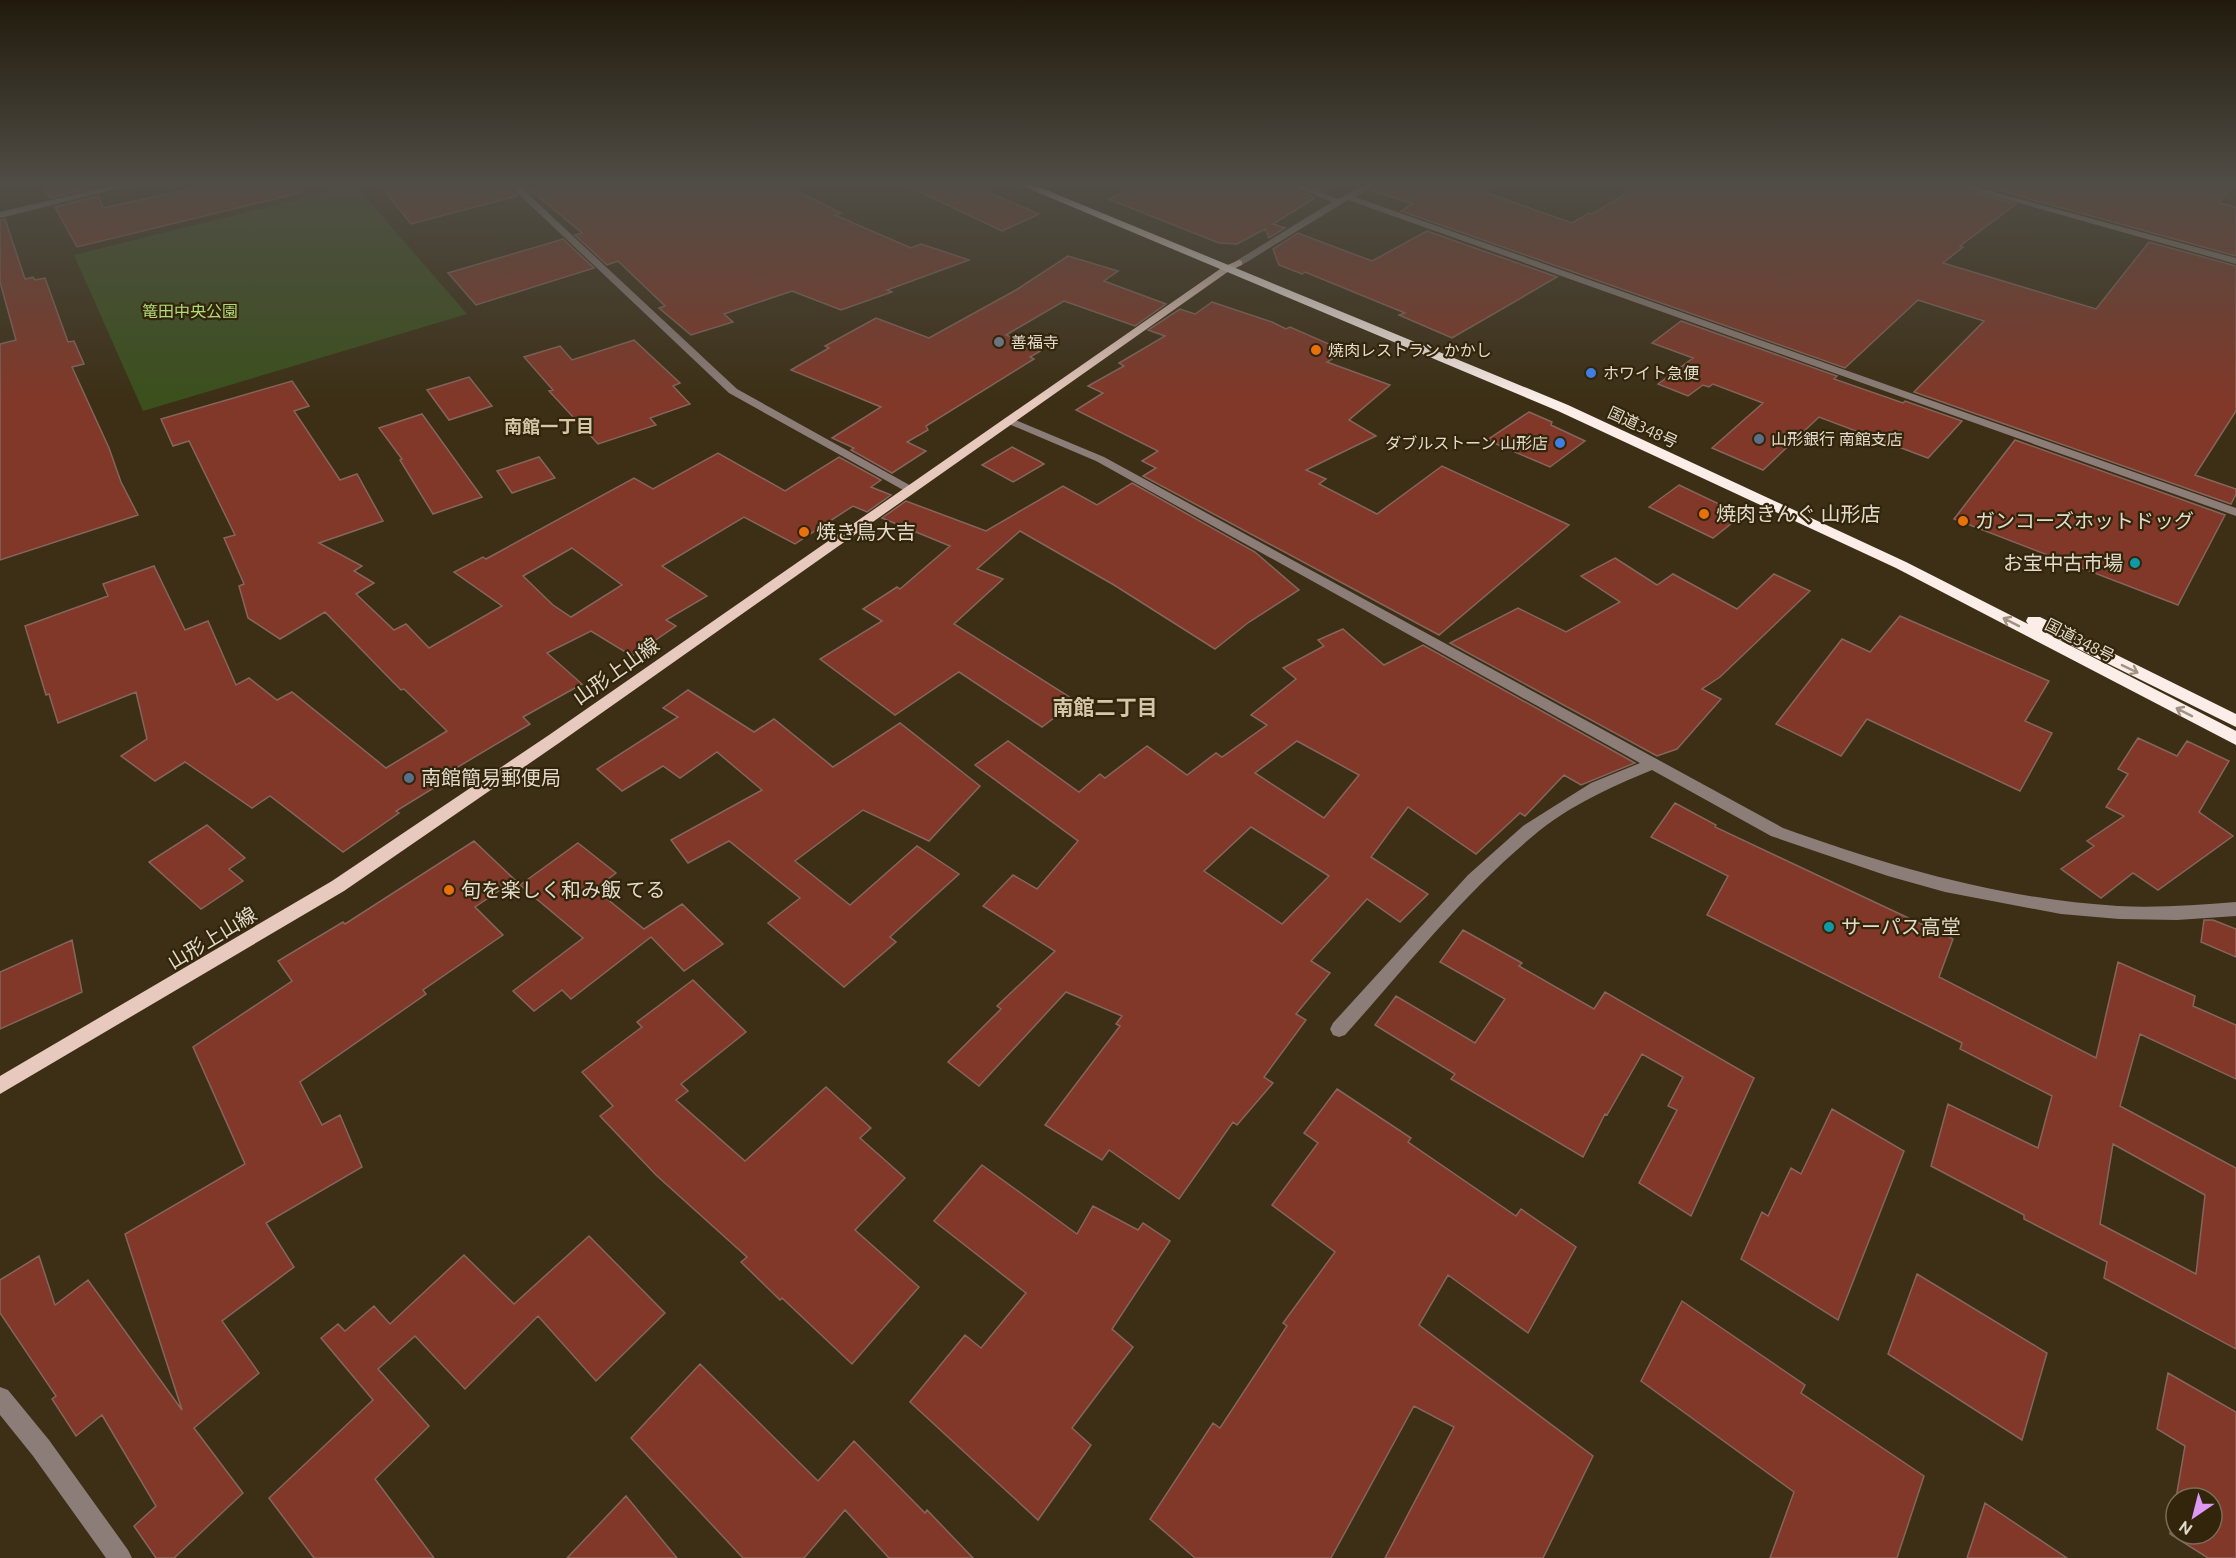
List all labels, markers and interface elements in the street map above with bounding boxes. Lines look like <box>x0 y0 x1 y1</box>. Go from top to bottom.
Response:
park label: 篭田中央公園 <box>142 302 238 320</box>
place label: 善福寺 <box>1011 333 1059 351</box>
marker: 善福寺 <box>992 335 1006 349</box>
place label: 焼肉レストラン かかし <box>1328 341 1492 359</box>
marker: 焼肉レストラン かかし <box>1309 343 1323 357</box>
place label: ホワイト急便 <box>1603 364 1699 382</box>
marker: ホワイト急便 <box>1584 366 1598 380</box>
street label: 国道348号 <box>1605 403 1681 451</box>
district label: 南館一丁目 <box>504 416 594 436</box>
place label: 山形銀行 南館支店 <box>1771 430 1903 448</box>
marker: 山形銀行 南館支店 <box>1752 432 1766 446</box>
place label: ダブルストーン 山形店 <box>1385 434 1548 452</box>
marker: ダブルストーン 山形店 <box>1553 436 1567 450</box>
place label: 焼肉きんぐ 山形店 <box>1716 502 1881 525</box>
marker: 焼肉きんぐ 山形店 <box>1697 507 1711 521</box>
place label: ガンコーズホットドッグ <box>1975 509 2194 532</box>
marker: ガンコーズホットドッグ <box>1956 514 1970 528</box>
place label: 焼き鳥大吉 <box>816 520 916 543</box>
marker: 焼き鳥大吉 <box>797 525 811 539</box>
place label: お宝中古市場 <box>2003 551 2123 574</box>
marker: お宝中古市場 <box>2128 556 2142 570</box>
street label: 国道348号 <box>2042 615 2118 665</box>
one-way arrow <box>2002 616 2020 628</box>
street label: 山形上山線 <box>568 632 663 709</box>
one-way arrow <box>2121 663 2139 675</box>
district label: 南館二丁目 <box>1053 695 1158 719</box>
one-way arrow <box>2176 706 2193 718</box>
place label: 南館簡易郵便局 <box>421 766 561 789</box>
marker: 南館簡易郵便局 <box>402 771 416 785</box>
place label: 旬を楽しく和み飯 てる <box>461 878 666 901</box>
marker: 旬を楽しく和み飯 てる <box>442 883 456 897</box>
street label: 山形上山線 <box>163 902 261 973</box>
place label: サーパス高堂 <box>1841 915 1961 938</box>
marker: サーパス高堂 <box>1822 920 1836 934</box>
north arrow <box>2164 1486 2224 1546</box>
text: N <box>2175 1517 2195 1539</box>

